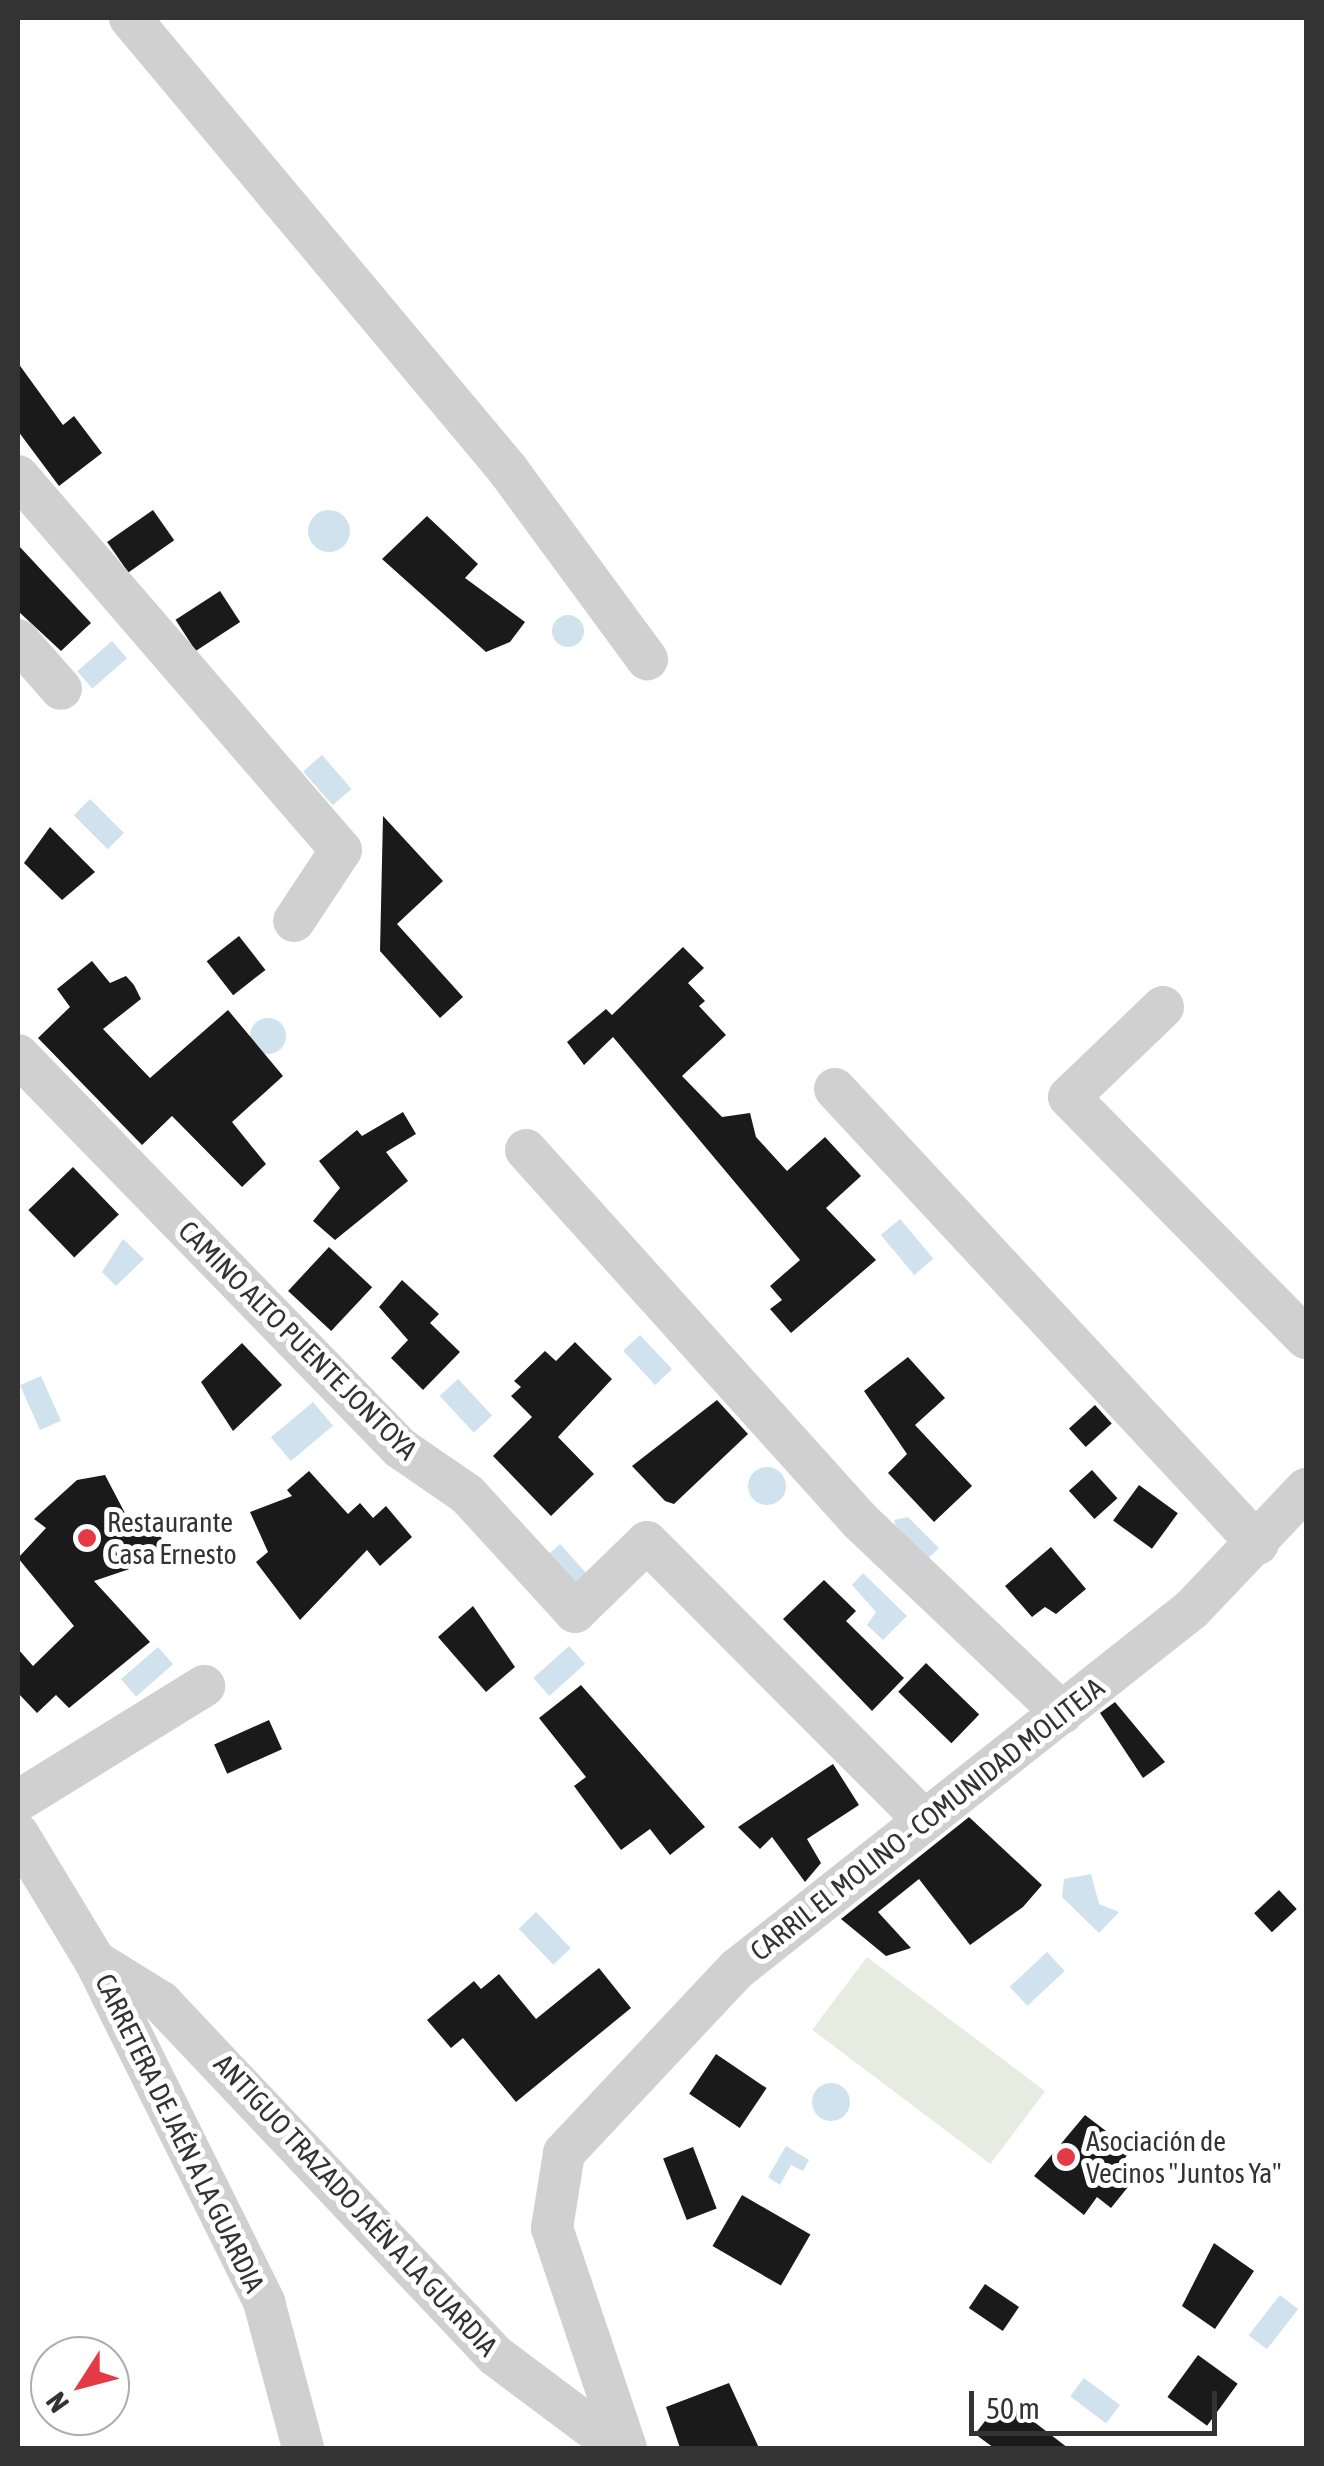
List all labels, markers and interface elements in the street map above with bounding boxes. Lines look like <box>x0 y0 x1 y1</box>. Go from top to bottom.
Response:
street label: CAMINO ALTO PUENTE JONTOYA <box>172 1214 424 1466</box>
place label: Restaurante Casa Ernesto <box>107 1505 237 1571</box>
marker: Restaurante Casa Ernesto <box>76 1527 98 1549</box>
street label: CARRIL EL MOLINO - COMUNIDAD MOLITEJA <box>743 1670 1111 1968</box>
street label: CARRETERA DE JAÉN A LA GUARDIA <box>88 1968 272 2298</box>
street label: ANTIGUO TRAZADO JAÉN A LA GUARDIA <box>207 2047 505 2363</box>
place label: Asociación de Vecinos "Juntos Ya" <box>1086 2124 1281 2190</box>
marker: Asociación de Vecinos "Juntos Ya" <box>1055 2146 1077 2168</box>
north arrow <box>30 2336 130 2436</box>
scale bar <box>974 2371 1222 2433</box>
text: N <box>40 2386 75 2419</box>
text: 50 m <box>986 2391 1040 2425</box>

